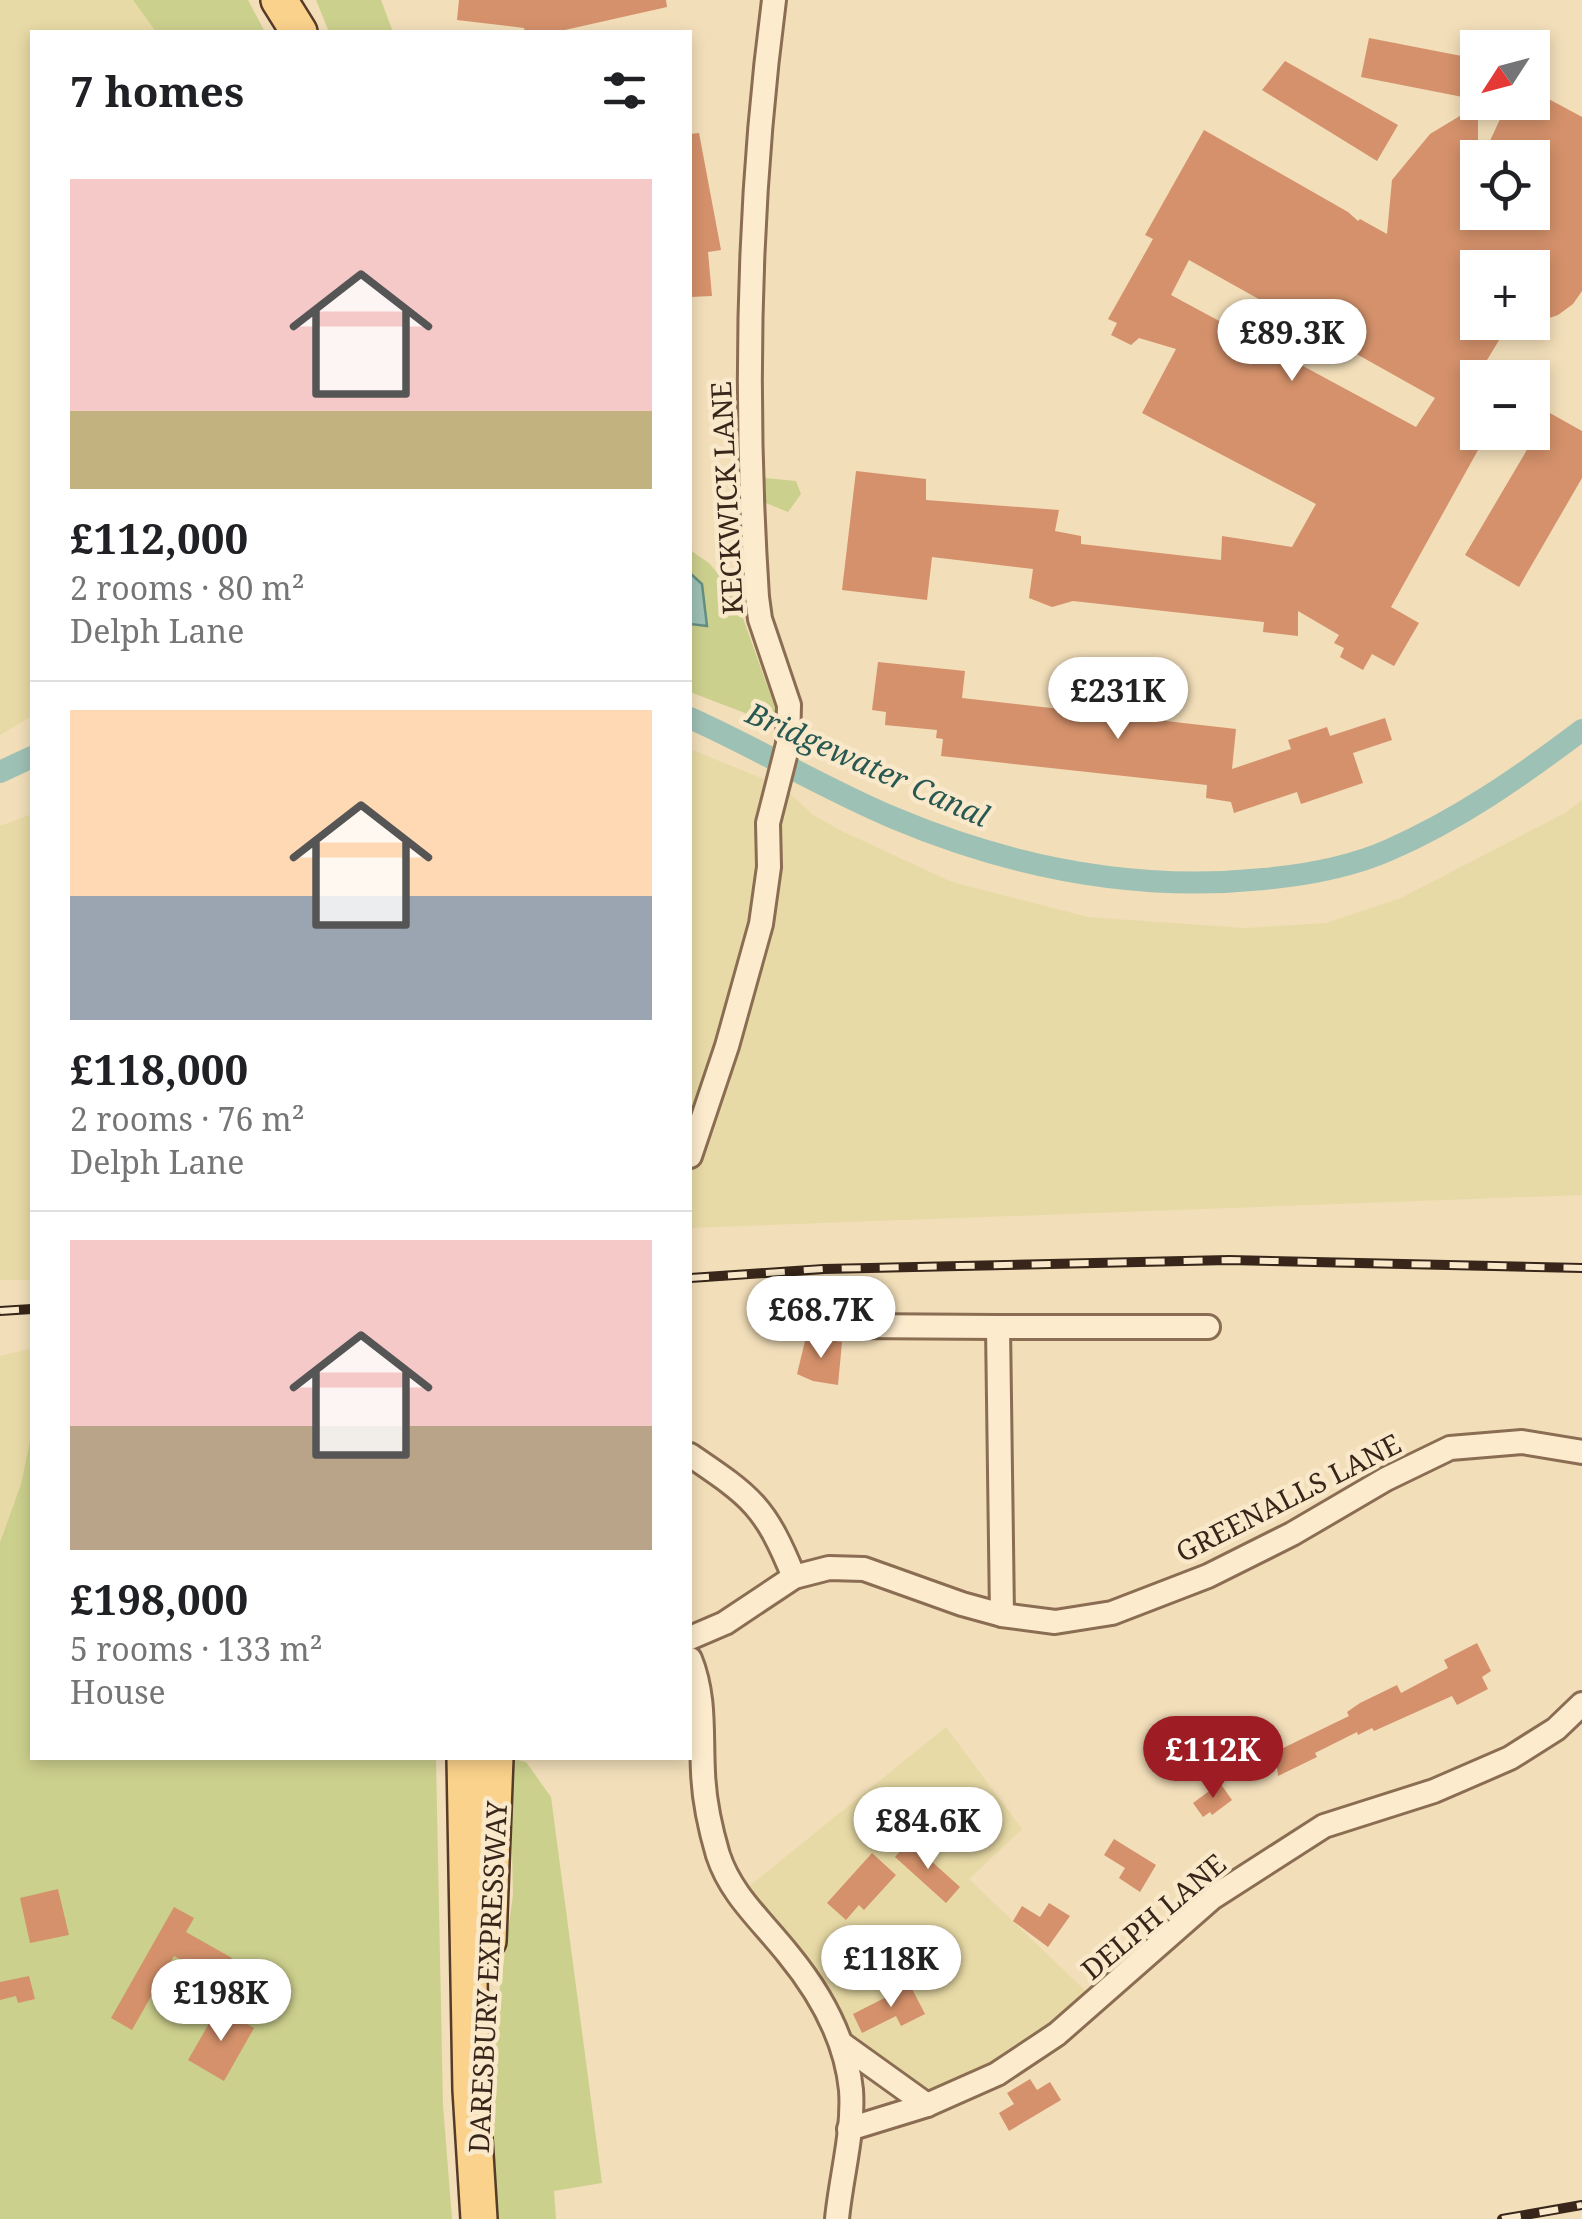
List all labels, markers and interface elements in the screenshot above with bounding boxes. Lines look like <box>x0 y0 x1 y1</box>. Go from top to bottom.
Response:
north arrow <box>1460 30 1550 120</box>
map controls <box>1460 30 1550 450</box>
text: 7 homes <box>70 62 244 119</box>
icon: filters <box>597 63 652 118</box>
button: locate <box>1460 140 1550 230</box>
icon: home <box>271 244 451 424</box>
button: + <box>1460 250 1550 340</box>
pin: £89.3K <box>1211 299 1373 384</box>
text: £89.3K <box>1239 310 1345 353</box>
button: − <box>1460 360 1550 450</box>
street label: KECKWICK LANE <box>701 380 751 616</box>
text: £112,000 <box>70 509 248 566</box>
text: 2 rooms · 80 m² <box>70 566 305 609</box>
text: Delph Lane <box>70 609 244 652</box>
pin: £231K <box>1048 657 1188 742</box>
text: £231K <box>1070 668 1166 711</box>
water label: Bridgewater Canal <box>739 692 996 836</box>
icon: home <box>271 775 451 955</box>
text: £118,000 <box>70 1040 248 1097</box>
text: 2 rooms · 76 m² <box>70 1097 305 1140</box>
text: Delph Lane <box>70 1140 244 1183</box>
pin: £68.7K <box>740 1276 902 1361</box>
text: £68.7K <box>768 1287 874 1330</box>
icon: home <box>271 1305 451 1485</box>
street label: GREENALLS LANE <box>1169 1424 1407 1570</box>
text: £198,000 <box>70 1570 248 1627</box>
text: 5 rooms · 133 m² <box>70 1627 323 1670</box>
text: House <box>70 1670 166 1713</box>
pin: £112K <box>1143 1716 1283 1801</box>
text: £112K <box>1165 1727 1261 1770</box>
pin: £84.6K <box>847 1787 1009 1872</box>
text: £84.6K <box>875 1798 981 1841</box>
street label: DARESBURY EXPRESSWAY <box>459 1800 515 2154</box>
street label: DELPH LANE <box>1073 1844 1233 1988</box>
pin: £118K <box>821 1925 961 2010</box>
text: £118K <box>843 1936 939 1979</box>
pin: £198K <box>151 1959 291 2044</box>
text: £198K <box>173 1970 269 2013</box>

